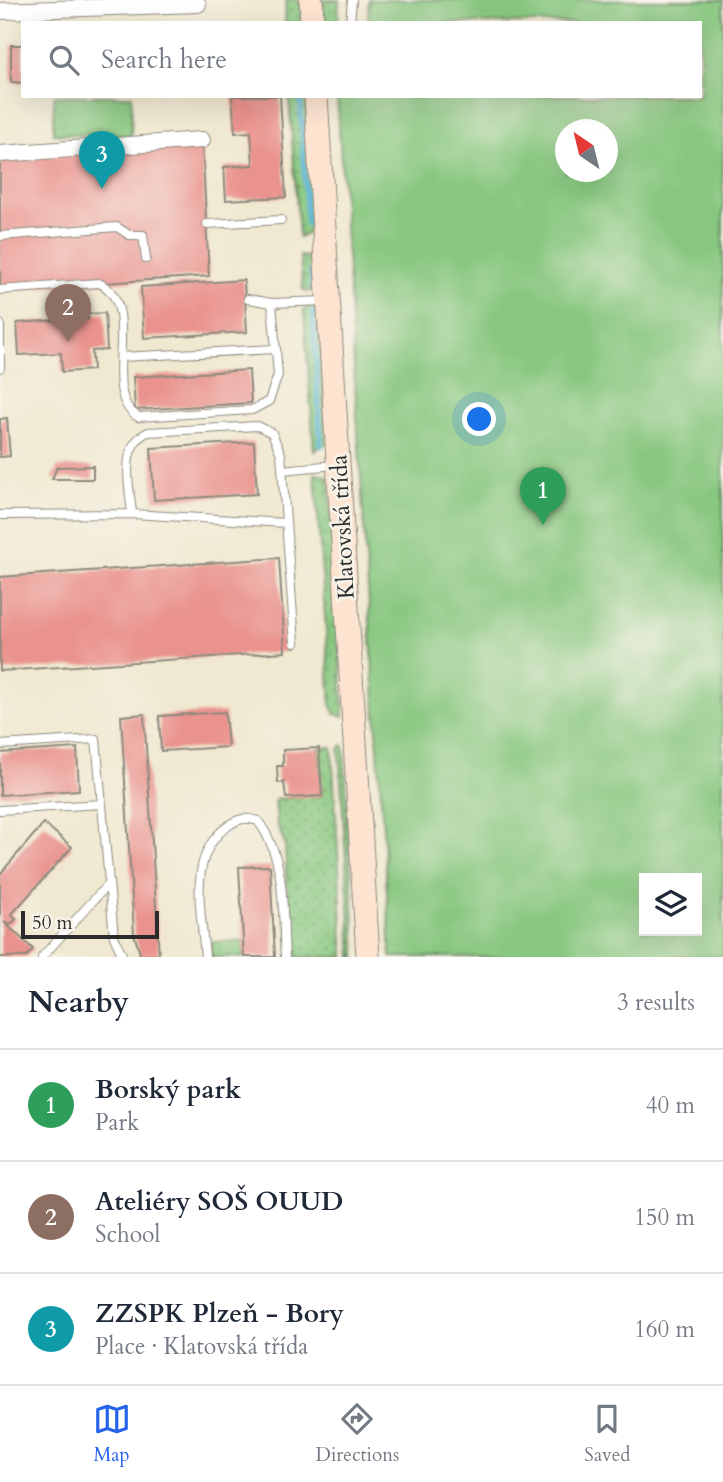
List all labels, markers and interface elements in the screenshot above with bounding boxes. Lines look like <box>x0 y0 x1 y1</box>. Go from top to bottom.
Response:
search box <box>21 21 702 98</box>
icon: search <box>45 41 83 79</box>
text: Search here <box>101 42 227 77</box>
north arrow <box>555 119 618 182</box>
pin: 3 <box>79 131 125 189</box>
pin: 2 <box>45 284 91 342</box>
your location <box>462 402 496 436</box>
street label: Klatovská třída <box>323 454 362 600</box>
pin: 1 <box>520 467 566 525</box>
map controls <box>639 873 702 936</box>
button: layers <box>639 873 702 936</box>
scale bar <box>21 908 159 940</box>
text: 50 m <box>32 910 73 936</box>
text: Nearby <box>28 982 129 1023</box>
text: 3 results <box>617 987 695 1018</box>
text: Borský park <box>95 1072 241 1107</box>
text: 1 <box>45 1090 57 1121</box>
text: 40 m <box>646 1090 695 1121</box>
text: Park <box>95 1107 139 1138</box>
text: Ateliéry SOŠ OUUD <box>95 1184 343 1219</box>
text: 2 <box>45 1202 57 1233</box>
text: 150 m <box>634 1202 695 1233</box>
text: School <box>95 1219 160 1250</box>
text: ZZSPK Plzeň - Bory <box>95 1296 344 1331</box>
text: 3 <box>45 1314 57 1345</box>
text: 160 m <box>634 1314 695 1345</box>
text: Place · Klatovská třída <box>95 1331 308 1362</box>
tab: Map <box>93 1400 131 1468</box>
tab: Directions <box>316 1400 399 1468</box>
tab: Saved <box>584 1400 630 1468</box>

